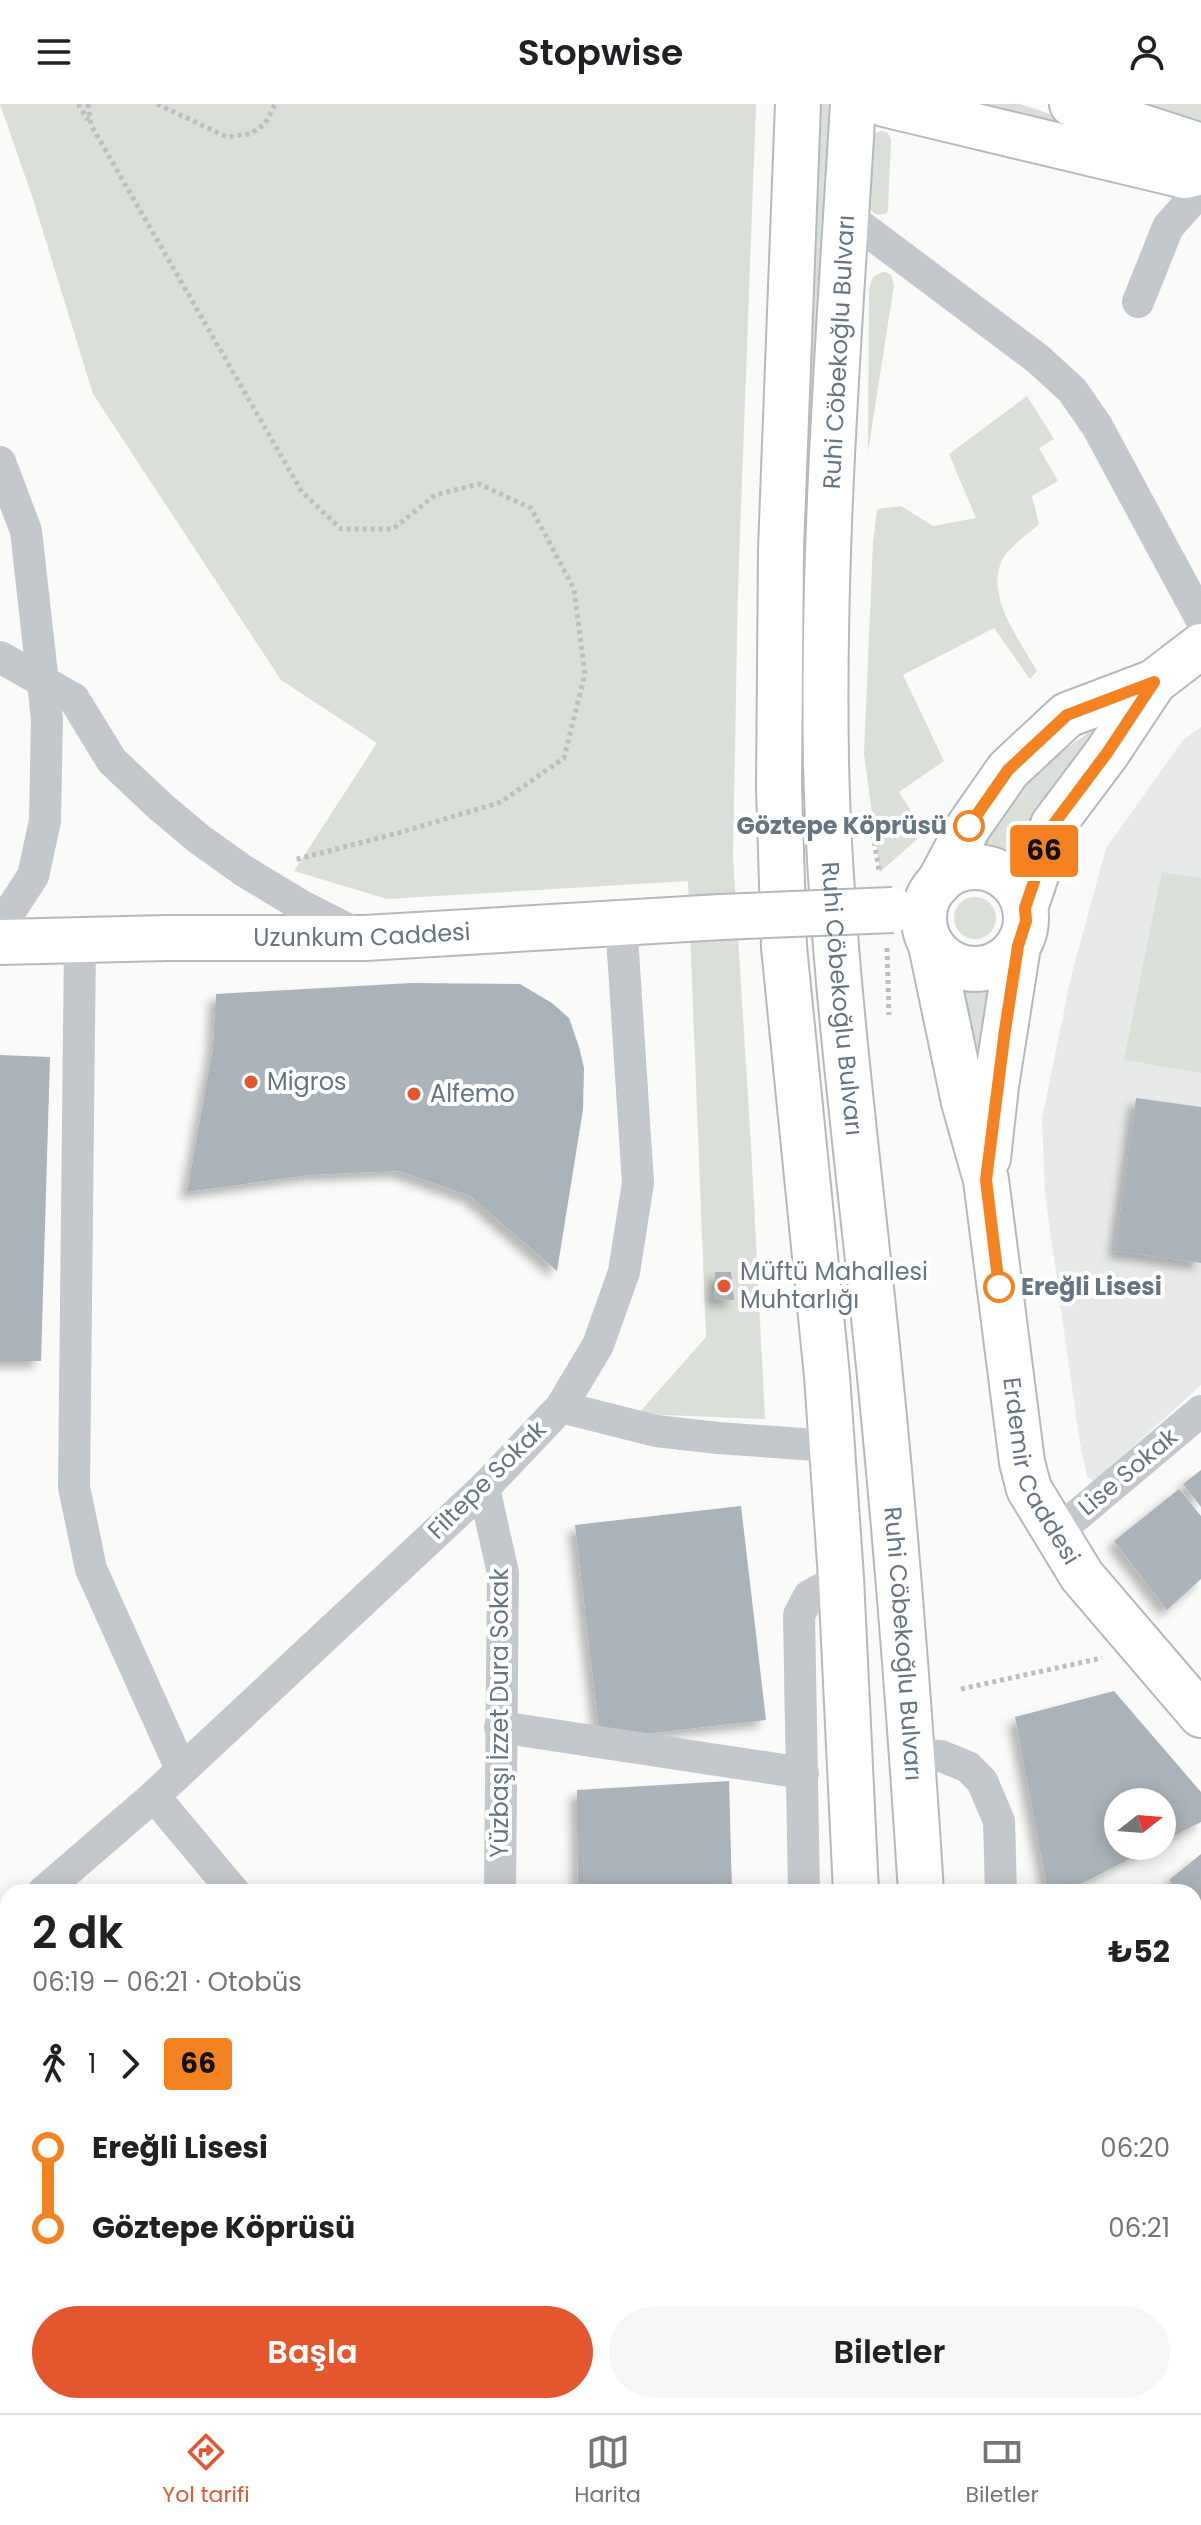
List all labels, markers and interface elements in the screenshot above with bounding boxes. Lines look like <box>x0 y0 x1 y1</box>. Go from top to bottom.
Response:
text: Stopwise <box>518 27 683 78</box>
icon: menu <box>32 30 76 74</box>
icon: person <box>1125 30 1169 74</box>
street label: Ruhi Cöbekoğlu Bulvarı <box>815 214 862 490</box>
place label: Göztepe Köprüsü <box>736 809 947 842</box>
marker: Göztepe Köprüsü <box>954 811 984 841</box>
line badge: 66 <box>1008 825 1080 877</box>
text: 66 <box>1026 831 1062 870</box>
street label: Ruhi Cöbekoğlu Bulvarı <box>814 861 871 1137</box>
street label: Uzunkum Caddesi <box>253 915 471 954</box>
place label: Migros <box>267 1065 347 1098</box>
marker: Migros <box>242 1073 260 1091</box>
place label: Alfemo <box>430 1077 515 1110</box>
marker: Alfemo <box>405 1085 423 1103</box>
place label: Müftü Mahallesi Muhtarlığı <box>740 1255 928 1316</box>
place label: Ereğli Lisesi <box>1021 1270 1162 1303</box>
marker: Ereğli Lisesi <box>984 1272 1014 1302</box>
marker: Müftü Mahallesi Muhtarlığı <box>715 1277 733 1295</box>
street label: Erdemir Caddesi <box>995 1375 1088 1571</box>
street label: Filtepe Sokak <box>420 1413 554 1546</box>
street label: Lise Sokak <box>1071 1420 1185 1523</box>
street label: Ruhi Cöbekoğlu Bulvarı <box>876 1505 931 1782</box>
street label: Yüzbaşı İzzet Dura Sokak <box>483 1568 516 1858</box>
north arrow <box>1104 1788 1176 1860</box>
map controls <box>1104 1788 1176 1860</box>
text: 2 dk <box>32 1902 123 1963</box>
text: ₺52 <box>1108 1930 1170 1973</box>
text: 06:19 – 06:21 · Otobüs <box>32 1964 302 2000</box>
icon: walk <box>32 2042 76 2086</box>
icon: forward <box>108 2042 152 2086</box>
text: 66 <box>180 2044 216 2083</box>
text: 1 <box>88 2046 96 2082</box>
text: Ereğli Lisesi <box>92 2126 268 2169</box>
text: 06:20 <box>1100 2130 1170 2166</box>
text: Göztepe Köprüsü <box>92 2206 355 2249</box>
text: 06:21 <box>1108 2210 1170 2246</box>
button: Başla <box>32 2306 593 2398</box>
button: Biletler <box>609 2306 1170 2398</box>
tab: Yol tarifi <box>162 2430 250 2511</box>
tab: Harita <box>574 2430 641 2511</box>
tab: Biletler <box>965 2430 1039 2511</box>

